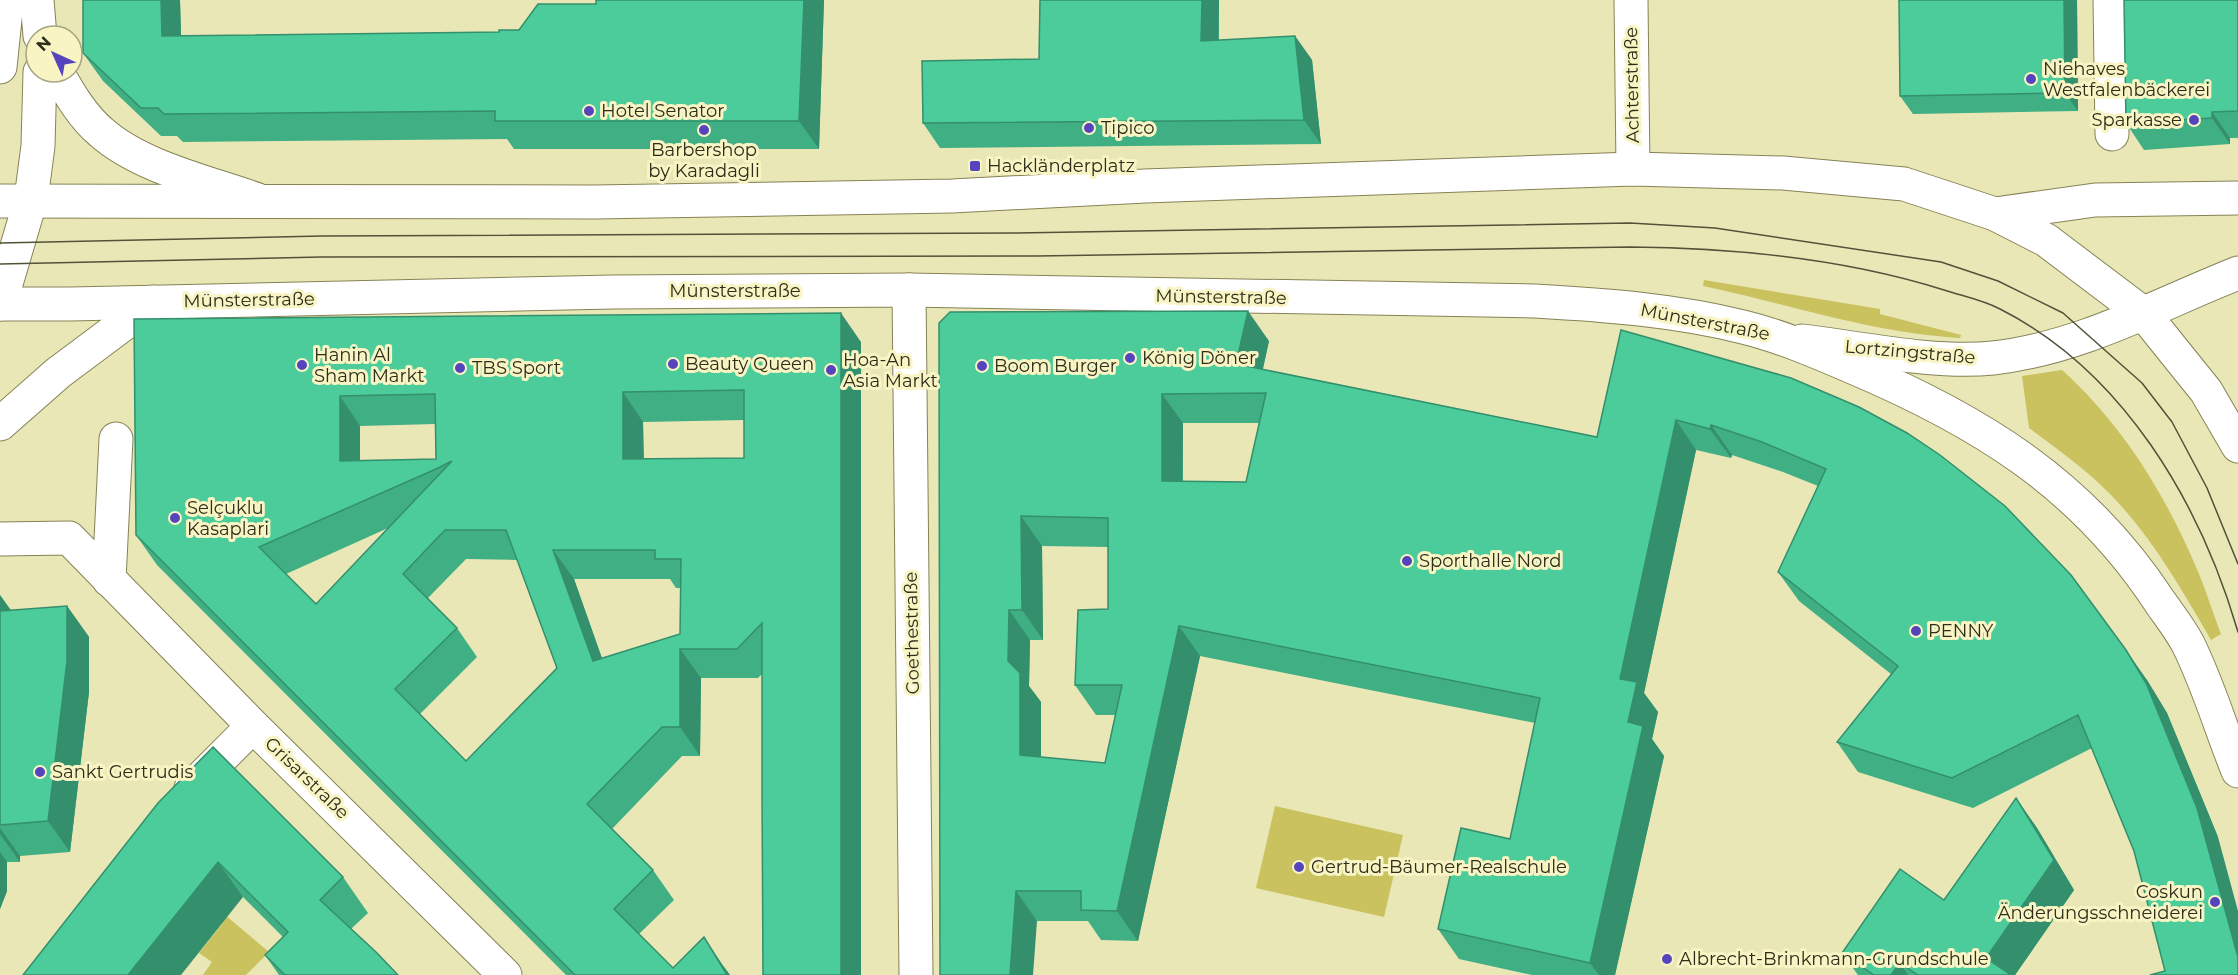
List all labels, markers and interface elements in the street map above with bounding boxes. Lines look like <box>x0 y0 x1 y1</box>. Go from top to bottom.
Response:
north arrow <box>24 24 84 84</box>
street label: Achterstraße <box>1620 27 1644 143</box>
text: N <box>32 32 55 55</box>
place label: Niehaves Westfalenbäckerei <box>2043 58 2210 101</box>
marker: Niehaves Westfalenbäckerei <box>2024 72 2038 86</box>
place label: Hotel Senator <box>601 100 725 122</box>
marker: Hotel Senator <box>582 104 596 118</box>
place label: Sparkasse <box>2091 109 2182 131</box>
marker: Sparkasse <box>2187 113 2201 127</box>
place label: Tipico <box>1101 117 1154 139</box>
marker: Tipico <box>1082 121 1096 135</box>
marker: Barbershop by Karadagli <box>697 123 711 137</box>
place label: Barbershop by Karadagli <box>648 139 760 182</box>
place label: Hackländerplatz <box>987 155 1135 177</box>
marker: Hackländerplatz <box>968 159 982 173</box>
street label: Münsterstraße <box>669 280 801 302</box>
street label: Münsterstraße <box>1155 285 1287 309</box>
street label: Münsterstraße <box>183 288 315 312</box>
street label: Münsterstraße <box>1638 299 1772 345</box>
street label: Lortzingstraße <box>1844 335 1976 369</box>
place label: Hanin Al Sham Markt <box>314 344 425 387</box>
place label: König Döner <box>1142 347 1256 369</box>
place label: Hoa-An Asia Markt <box>843 349 938 392</box>
marker: König Döner <box>1123 351 1137 365</box>
place label: Beauty Queen <box>685 353 814 375</box>
place label: Boom Burger <box>994 355 1117 377</box>
place label: TBS Sport <box>472 357 561 379</box>
marker: Beauty Queen <box>666 357 680 371</box>
marker: Hanin Al Sham Markt <box>295 358 309 372</box>
marker: Boom Burger <box>975 359 989 373</box>
marker: TBS Sport <box>453 361 467 375</box>
marker: Hoa-An Asia Markt <box>824 363 838 377</box>
place label: Selçuklu Kasaplari <box>187 497 269 540</box>
marker: Selçuklu Kasaplari <box>168 511 182 525</box>
place label: Sporthalle Nord <box>1419 550 1562 572</box>
marker: Sporthalle Nord <box>1400 554 1414 568</box>
street label: Goethestraße <box>900 571 924 694</box>
place label: PENNY <box>1928 620 1994 642</box>
marker: PENNY <box>1909 624 1923 638</box>
street label: Grisarstraße <box>260 732 354 824</box>
place label: Sankt Gertrudis <box>52 761 194 783</box>
marker: Sankt Gertrudis <box>33 765 47 779</box>
place label: Gertrud-Bäumer-Realschule <box>1311 856 1567 878</box>
marker: Gertrud-Bäumer-Realschule <box>1292 860 1306 874</box>
place label: Coskun Änderungsschneiderei <box>1998 881 2203 924</box>
marker: Coskun Änderungsschneiderei <box>2208 895 2222 909</box>
place label: Albrecht-Brinkmann-Grundschule <box>1679 948 1989 970</box>
marker: Albrecht-Brinkmann-Grundschule <box>1660 952 1674 966</box>

